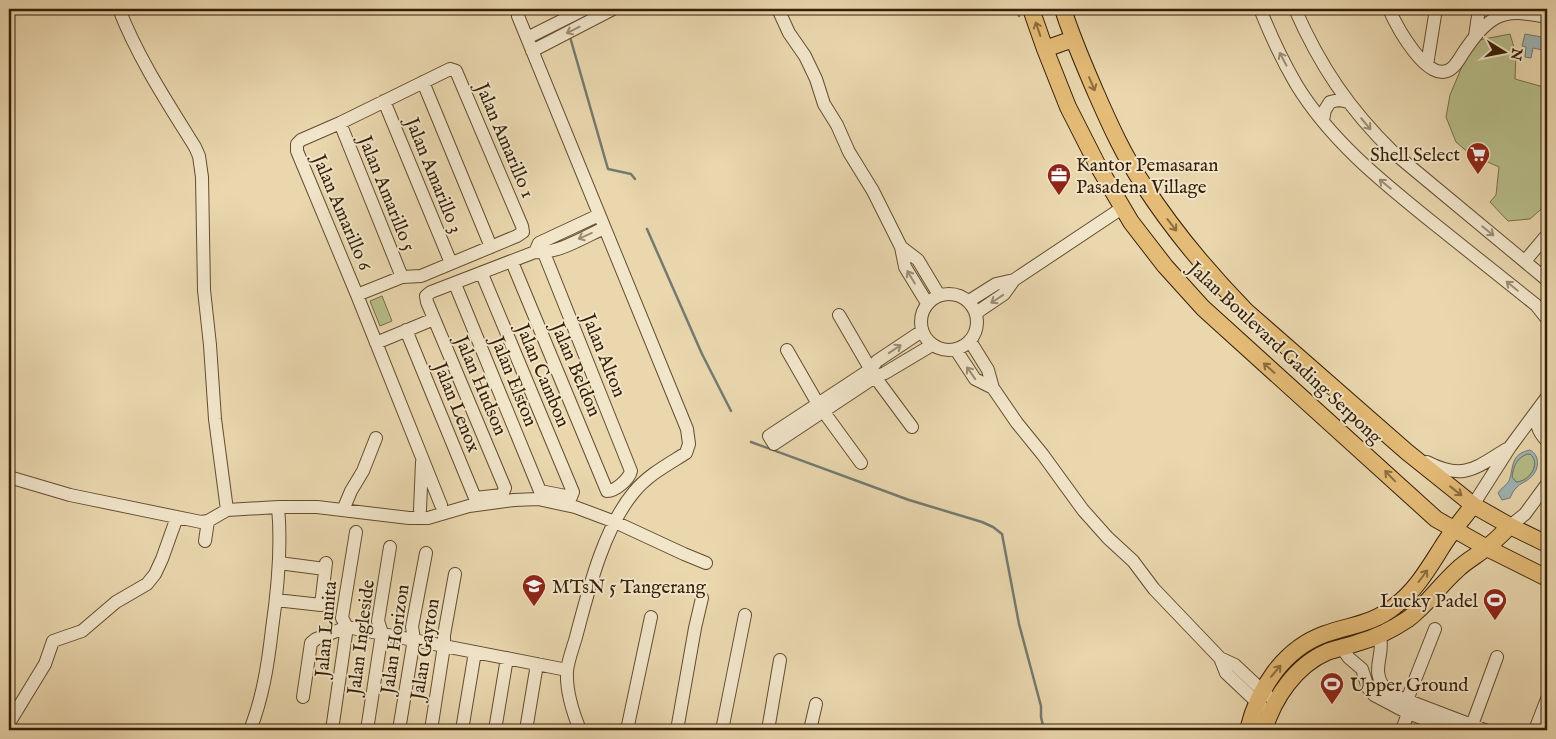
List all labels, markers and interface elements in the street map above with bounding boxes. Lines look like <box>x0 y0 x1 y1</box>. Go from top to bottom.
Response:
one-way arrow <box>1033 22 1042 37</box>
one-way arrow <box>565 25 580 35</box>
north arrow <box>1478 28 1528 78</box>
text: N <box>1506 46 1526 62</box>
one-way arrow <box>1278 52 1287 67</box>
one-way arrow <box>1088 76 1098 91</box>
street label: Jalan Amarillo 1 <box>468 78 539 202</box>
street label: Jalan Amarillo 3 <box>398 113 467 237</box>
one-way arrow <box>1361 117 1372 130</box>
street label: Jalan Amarillo 5 <box>351 131 420 255</box>
supermarket icon: Shell Select <box>1465 141 1491 175</box>
place label: Shell Select <box>1370 144 1460 168</box>
street label: Jalan Amarillo 6 <box>305 149 377 275</box>
place label: Kantor Pemasaran Pasadena Village <box>1076 154 1218 200</box>
office icon: Kantor Pemasaran Pasadena Village <box>1046 162 1072 196</box>
one-way arrow <box>1379 179 1392 190</box>
one-way arrow <box>1167 218 1177 232</box>
one-way arrow <box>1482 225 1495 236</box>
one-way arrow <box>578 232 593 242</box>
street label: Jalan Boulevard Gading Serpong <box>1181 256 1387 450</box>
one-way arrow <box>906 270 916 284</box>
one-way arrow <box>1506 280 1519 291</box>
one-way arrow <box>991 294 1005 304</box>
street label: Jalan Alton <box>575 309 631 401</box>
street label: Jalan Beldon <box>544 317 606 421</box>
street label: Jalan Cambon <box>509 319 575 431</box>
street label: Jalan Hudson <box>448 330 512 439</box>
street label: Jalan Elston <box>483 331 542 430</box>
one-way arrow <box>888 344 902 354</box>
street label: Jalan Lenox <box>426 357 485 456</box>
one-way arrow <box>1263 362 1275 374</box>
one-way arrow <box>966 366 976 380</box>
one-way arrow <box>1384 470 1396 483</box>
one-way arrow <box>1449 486 1462 497</box>
one-way arrow <box>1418 570 1429 583</box>
school or university icon: MTsN 5 Tangerang <box>521 573 547 607</box>
place label: MTsN 5 Tangerang <box>552 576 706 600</box>
street label: Jalan Ingleside <box>343 578 381 698</box>
street label: Jalan Lunita <box>311 579 343 680</box>
street label: Jalan Horizon <box>376 583 416 698</box>
sports icon: Lucky Padel <box>1482 587 1508 621</box>
place label: Lucky Padel <box>1380 590 1479 614</box>
street label: Jalan Gayton <box>406 597 446 704</box>
one-way arrow <box>1270 665 1281 678</box>
sports icon: Upper Ground <box>1319 671 1345 705</box>
place label: Upper Ground <box>1350 674 1469 698</box>

